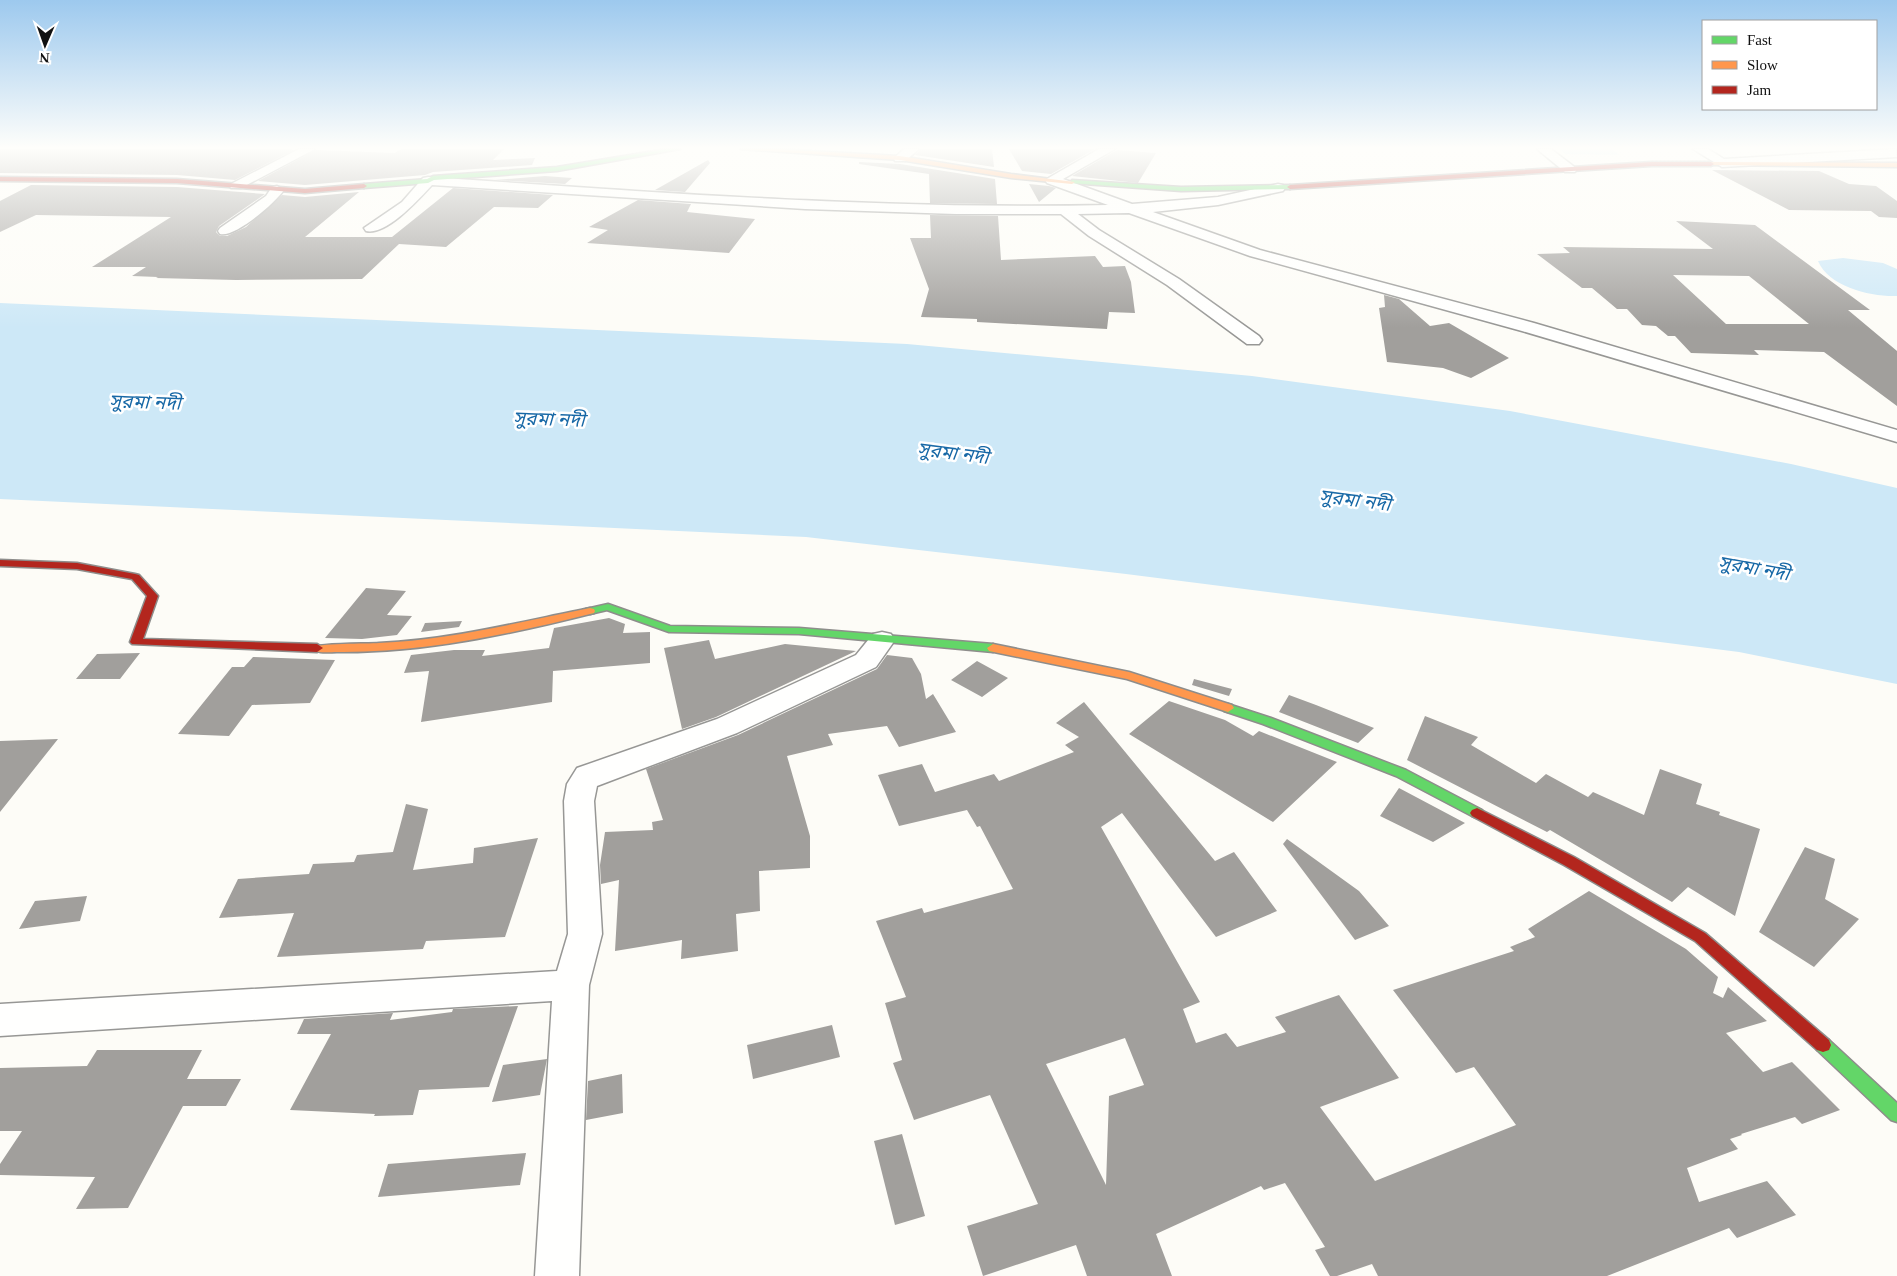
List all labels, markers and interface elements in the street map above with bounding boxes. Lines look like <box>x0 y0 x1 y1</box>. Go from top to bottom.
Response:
north arrow <box>20 20 70 70</box>
legend <box>1702 20 1877 110</box>
text: Fast <box>1747 32 1773 48</box>
text: N <box>39 50 50 65</box>
text: Slow <box>1747 57 1778 73</box>
text: Jam <box>1747 82 1771 98</box>
water label: সুরমা নদী <box>109 389 185 415</box>
water label: সুরমা নদী <box>513 406 589 432</box>
water label: সুরমা নদী <box>916 437 994 469</box>
water label: সুরমা নদী <box>1318 484 1396 516</box>
water label: সুরমা নদী <box>1717 550 1795 586</box>

